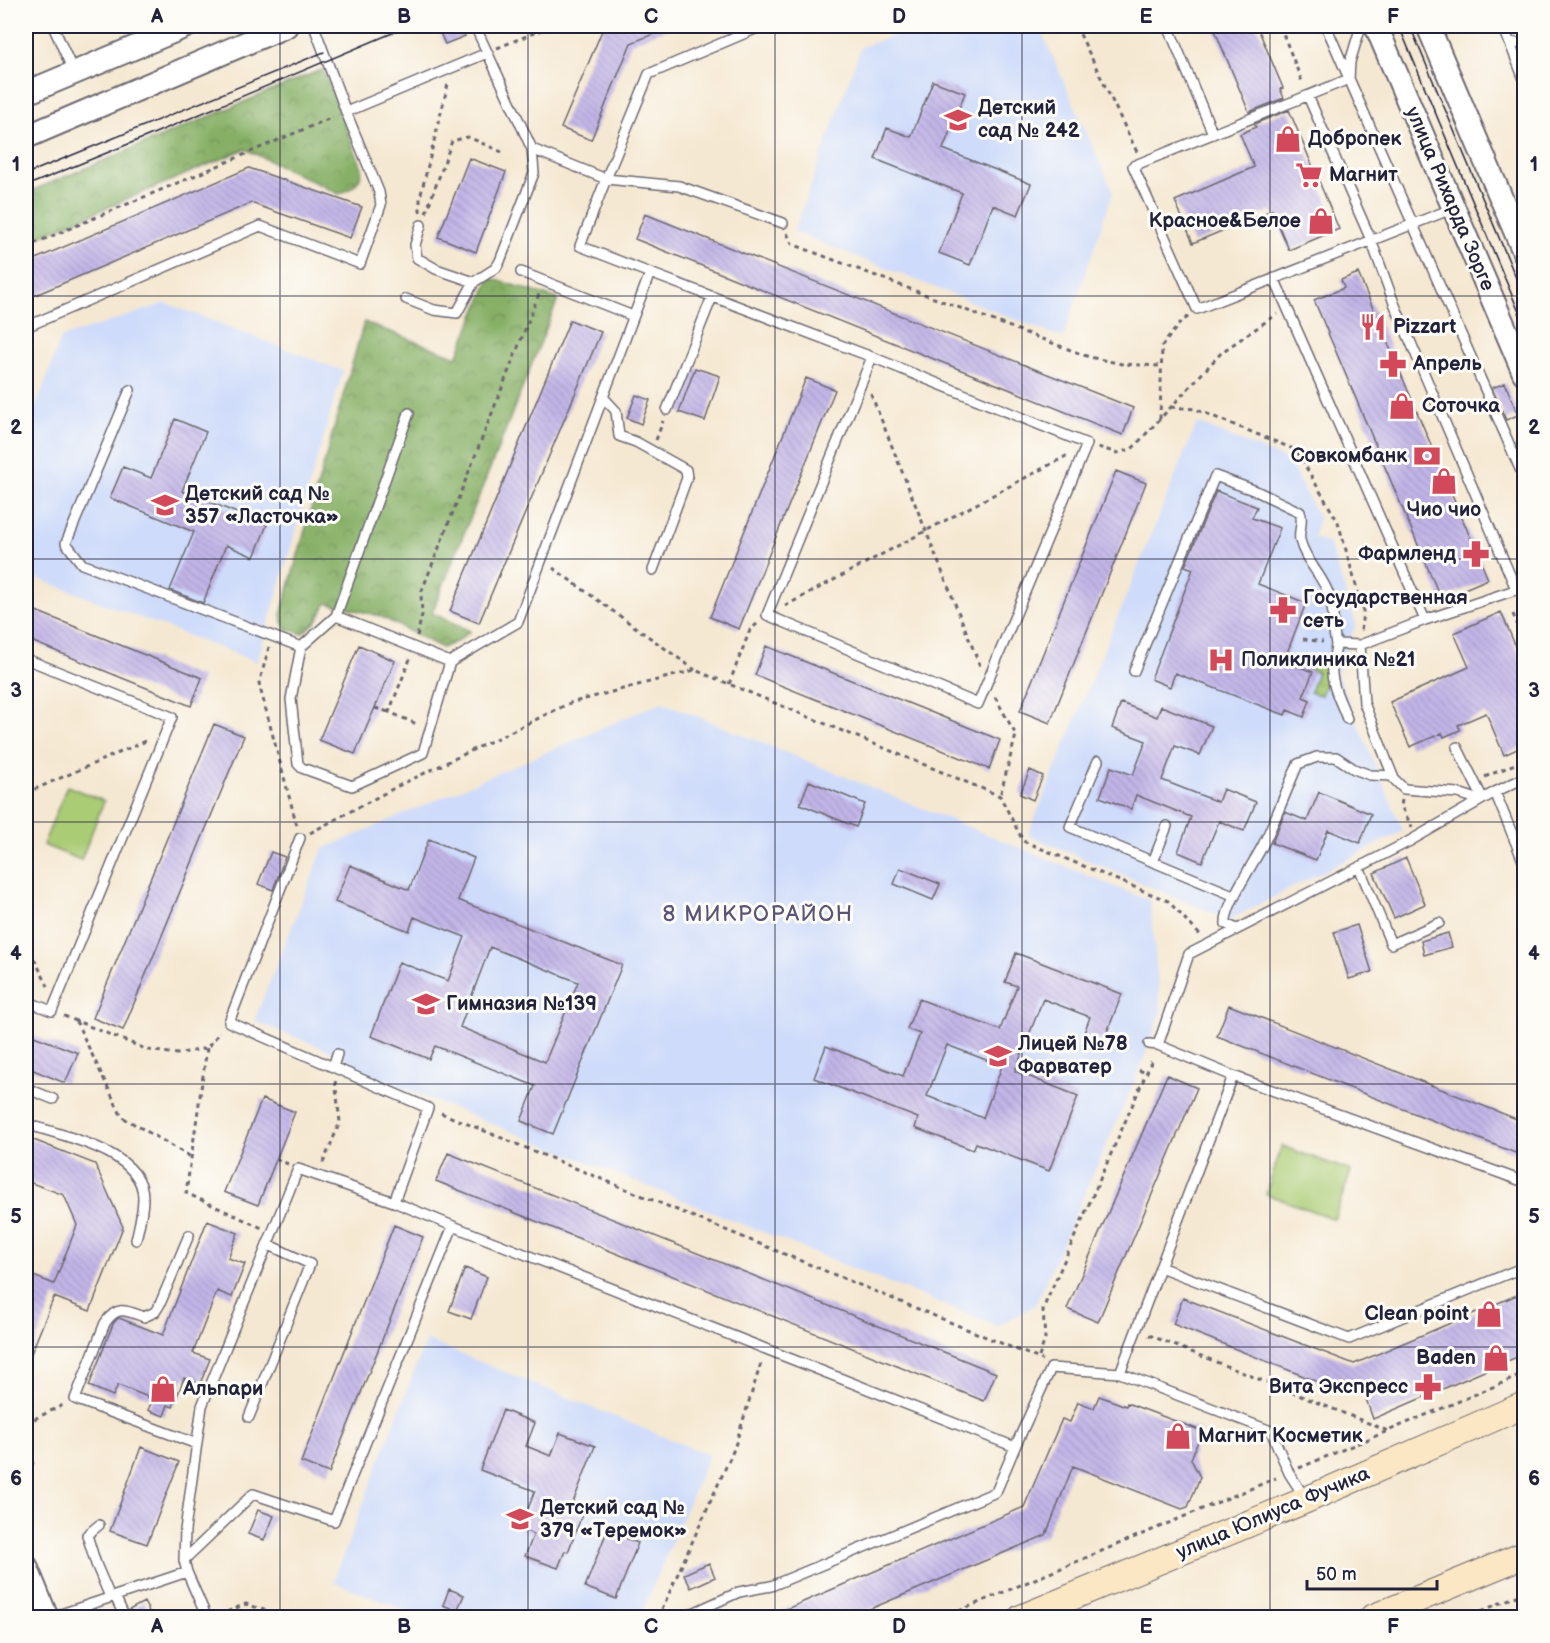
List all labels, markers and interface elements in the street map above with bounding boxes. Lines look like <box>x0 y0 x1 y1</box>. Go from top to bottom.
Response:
text: A <box>150 5 164 29</box>
text: B <box>397 5 411 29</box>
text: C <box>644 5 658 29</box>
text: D <box>892 5 906 29</box>
text: E <box>1140 5 1153 29</box>
text: F <box>1387 5 1399 29</box>
place label: Детский сад № 242 <box>978 96 1080 143</box>
street label: улица Рихарда Зорге <box>1400 103 1500 295</box>
school or university icon: Детский сад № 242 <box>943 105 973 135</box>
shop icon: Добропек <box>1273 124 1303 154</box>
place label: Добропек <box>1308 127 1401 151</box>
text: 1 <box>12 153 20 177</box>
text: 1 <box>1530 153 1538 177</box>
supermarket icon: Магнит <box>1294 160 1324 190</box>
place label: Магнит <box>1329 163 1398 187</box>
shop icon: Красное&Белое <box>1306 206 1336 236</box>
place label: Красное&Белое <box>1149 209 1301 233</box>
restaurant icon: Pizzart <box>1358 312 1388 342</box>
place label: Pizzart <box>1393 315 1456 339</box>
pharmacy icon: Апрель <box>1378 349 1408 379</box>
place label: Апрель <box>1412 352 1482 376</box>
shop icon: Соточка <box>1387 391 1417 421</box>
place label: Соточка <box>1422 394 1500 418</box>
text: 2 <box>10 416 22 440</box>
text: 2 <box>1528 416 1540 440</box>
bank icon: Совкомбанк <box>1412 441 1442 471</box>
place label: Совкомбанк <box>1291 444 1407 468</box>
shop icon: Чио чио <box>1429 466 1459 496</box>
place label: Детский сад № 357 «Ласточка» <box>185 482 339 529</box>
school or university icon: Детский сад № 357 «Ласточка» <box>150 490 180 520</box>
place label: Чио чио <box>1407 498 1481 522</box>
pharmacy icon: Фармленд <box>1461 539 1491 569</box>
place label: Фармленд <box>1358 542 1456 566</box>
place label: Государственная сеть <box>1303 586 1468 633</box>
pharmacy icon: Государственная сеть <box>1268 595 1298 625</box>
hospital icon: Поликлиника №21 <box>1206 645 1236 675</box>
place label: Поликлиника №21 <box>1241 648 1415 672</box>
text: 3 <box>10 679 22 703</box>
text: 3 <box>1528 679 1540 703</box>
district label: 8 МИКРОРАЙОН <box>663 901 853 928</box>
text: 4 <box>10 942 22 966</box>
text: 4 <box>1528 942 1540 966</box>
school or university icon: Гимназия №139 <box>411 989 441 1019</box>
place label: Гимназия №139 <box>446 992 597 1016</box>
place label: Лицей №78 Фарватер <box>1017 1032 1128 1079</box>
school or university icon: Лицей №78 Фарватер <box>983 1041 1013 1071</box>
text: 5 <box>10 1205 22 1229</box>
text: 5 <box>1528 1205 1540 1229</box>
shop icon: Clean point <box>1474 1299 1504 1329</box>
place label: Clean point <box>1365 1302 1469 1326</box>
shop icon: Baden <box>1481 1343 1511 1373</box>
place label: Baden <box>1416 1346 1476 1370</box>
pharmacy icon: Вита Экспресс <box>1413 1372 1443 1402</box>
shop icon: Альпари <box>148 1374 178 1404</box>
place label: Вита Экспресс <box>1269 1375 1408 1399</box>
place label: Альпари <box>182 1377 263 1401</box>
shop icon: Магнит Косметик <box>1163 1421 1193 1451</box>
place label: Магнит Косметик <box>1198 1424 1363 1448</box>
street label: улица Юлиуса Фучика <box>1173 1461 1373 1565</box>
text: 6 <box>10 1467 22 1491</box>
text: 6 <box>1528 1467 1540 1491</box>
place label: Детский сад № 379 «Теремок» <box>540 1496 687 1543</box>
school or university icon: Детский сад № 379 «Теремок» <box>505 1504 535 1534</box>
scale bar <box>1307 1553 1438 1591</box>
text: 50 m <box>1316 1564 1357 1585</box>
text: A <box>150 1615 164 1639</box>
text: B <box>397 1615 411 1639</box>
text: C <box>644 1615 658 1639</box>
text: D <box>892 1615 906 1639</box>
text: E <box>1140 1615 1153 1639</box>
text: F <box>1387 1615 1399 1639</box>

